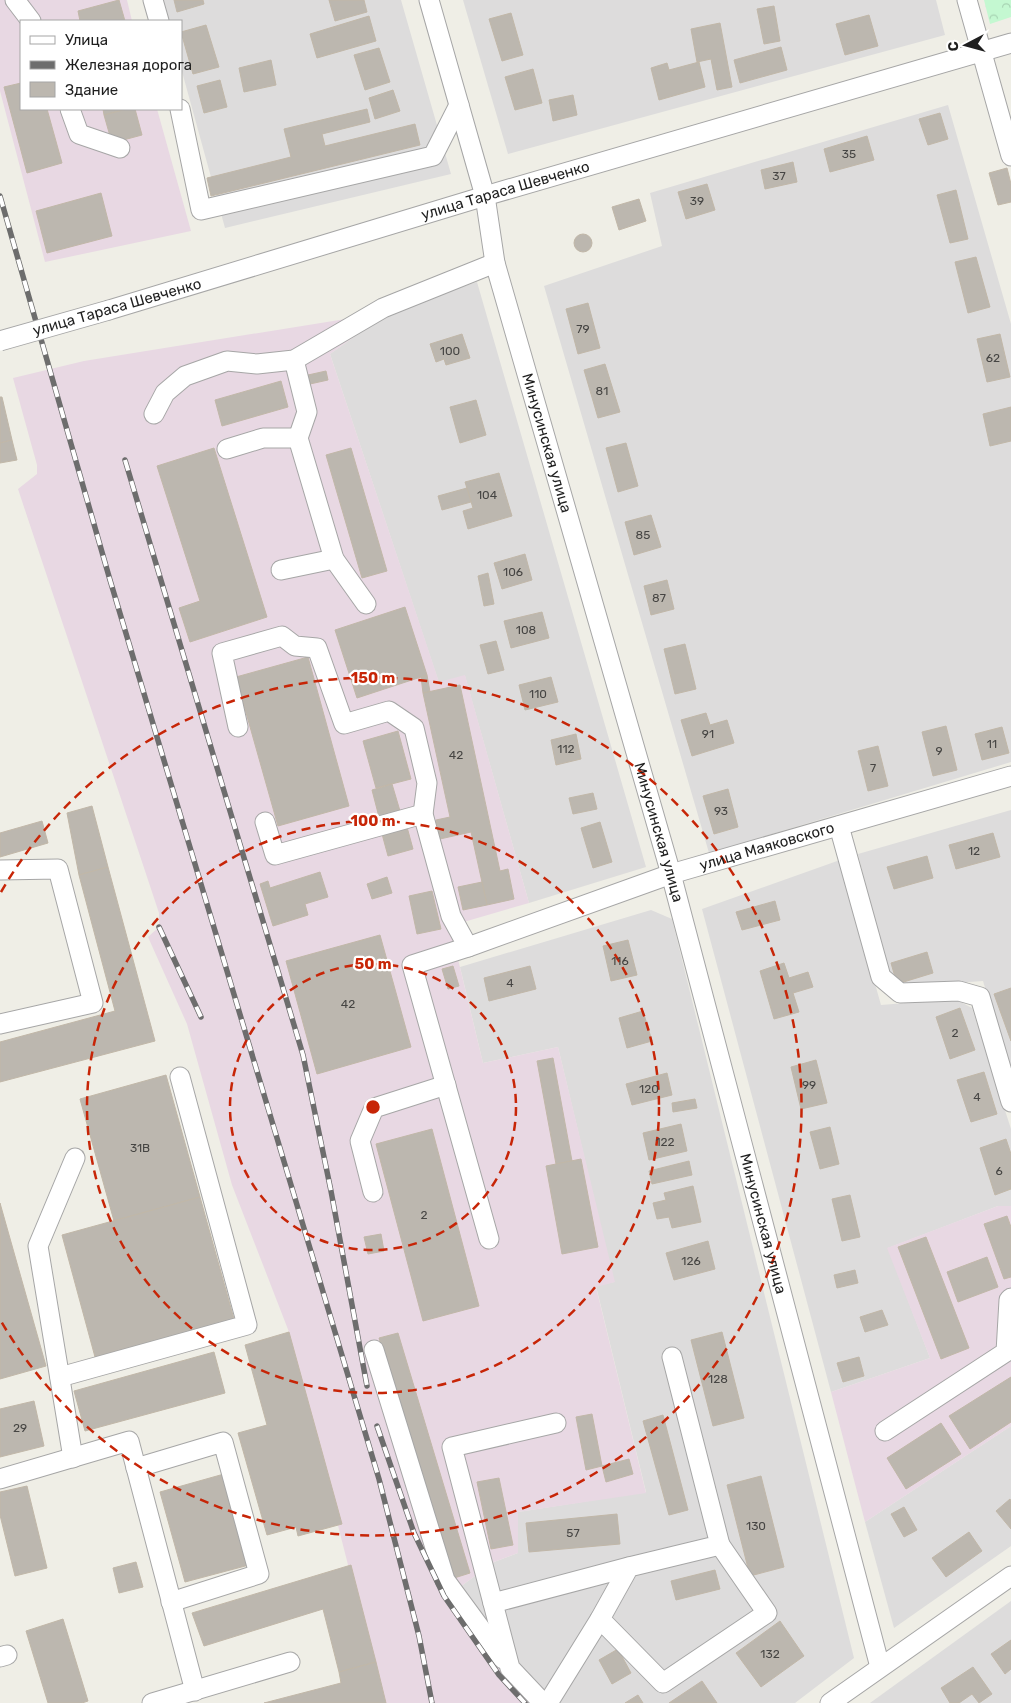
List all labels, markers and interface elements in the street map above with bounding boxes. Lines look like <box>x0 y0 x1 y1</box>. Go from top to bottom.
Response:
legend <box>20 20 182 110</box>
north arrow <box>941 20 991 70</box>
text: Улица <box>65 31 108 49</box>
text: С <box>945 40 963 52</box>
text: Железная дорога <box>65 56 192 74</box>
text: Здание <box>65 81 118 99</box>
house number: 35 <box>842 147 856 161</box>
street label: улица Тараса Шевченко <box>419 157 592 224</box>
house number: 37 <box>772 169 786 183</box>
house number: 39 <box>690 194 704 208</box>
street label: улица Тараса Шевченко <box>31 274 203 340</box>
house number: 79 <box>576 322 590 336</box>
house number: 100 <box>440 344 460 358</box>
house number: 62 <box>986 351 1000 365</box>
street label: Минусинская улица <box>518 371 576 515</box>
house number: 81 <box>596 384 608 398</box>
house number: 104 <box>477 488 498 502</box>
house number: 85 <box>636 528 650 542</box>
house number: 106 <box>503 565 523 579</box>
house number: 87 <box>652 591 666 605</box>
house number: 108 <box>516 623 536 637</box>
text: 150 m <box>351 669 395 687</box>
house number: 110 <box>529 687 547 701</box>
house number: 91 <box>702 727 714 741</box>
house number: 11 <box>987 737 997 751</box>
house number: 112 <box>557 742 575 756</box>
house number: 9 <box>935 744 943 758</box>
house number: 42 <box>449 748 463 762</box>
street label: Минусинская улица <box>630 760 687 904</box>
house number: 7 <box>870 761 876 775</box>
house number: 93 <box>714 804 728 818</box>
text: 100 m <box>351 812 395 830</box>
street label: улица Маяковского <box>697 818 836 874</box>
house number: 12 <box>968 844 980 858</box>
house number: 116 <box>611 954 629 968</box>
text: 50 m <box>355 955 391 973</box>
house number: 4 <box>506 976 514 990</box>
house number: 42 <box>341 997 355 1011</box>
house number: 2 <box>951 1026 959 1040</box>
house number: 99 <box>802 1078 816 1092</box>
house number: 120 <box>639 1082 659 1096</box>
house number: 4 <box>973 1090 981 1104</box>
centre of rings <box>364 1098 382 1116</box>
house number: 122 <box>655 1135 675 1149</box>
house number: 31В <box>130 1141 150 1155</box>
street label: Минусинская улица <box>736 1152 790 1296</box>
house number: 6 <box>995 1164 1003 1178</box>
house number: 2 <box>420 1208 428 1222</box>
house number: 126 <box>681 1254 701 1268</box>
house number: 128 <box>708 1372 728 1386</box>
house number: 29 <box>13 1421 27 1435</box>
house number: 130 <box>746 1519 766 1533</box>
house number: 57 <box>566 1526 580 1540</box>
house number: 132 <box>760 1647 780 1661</box>

